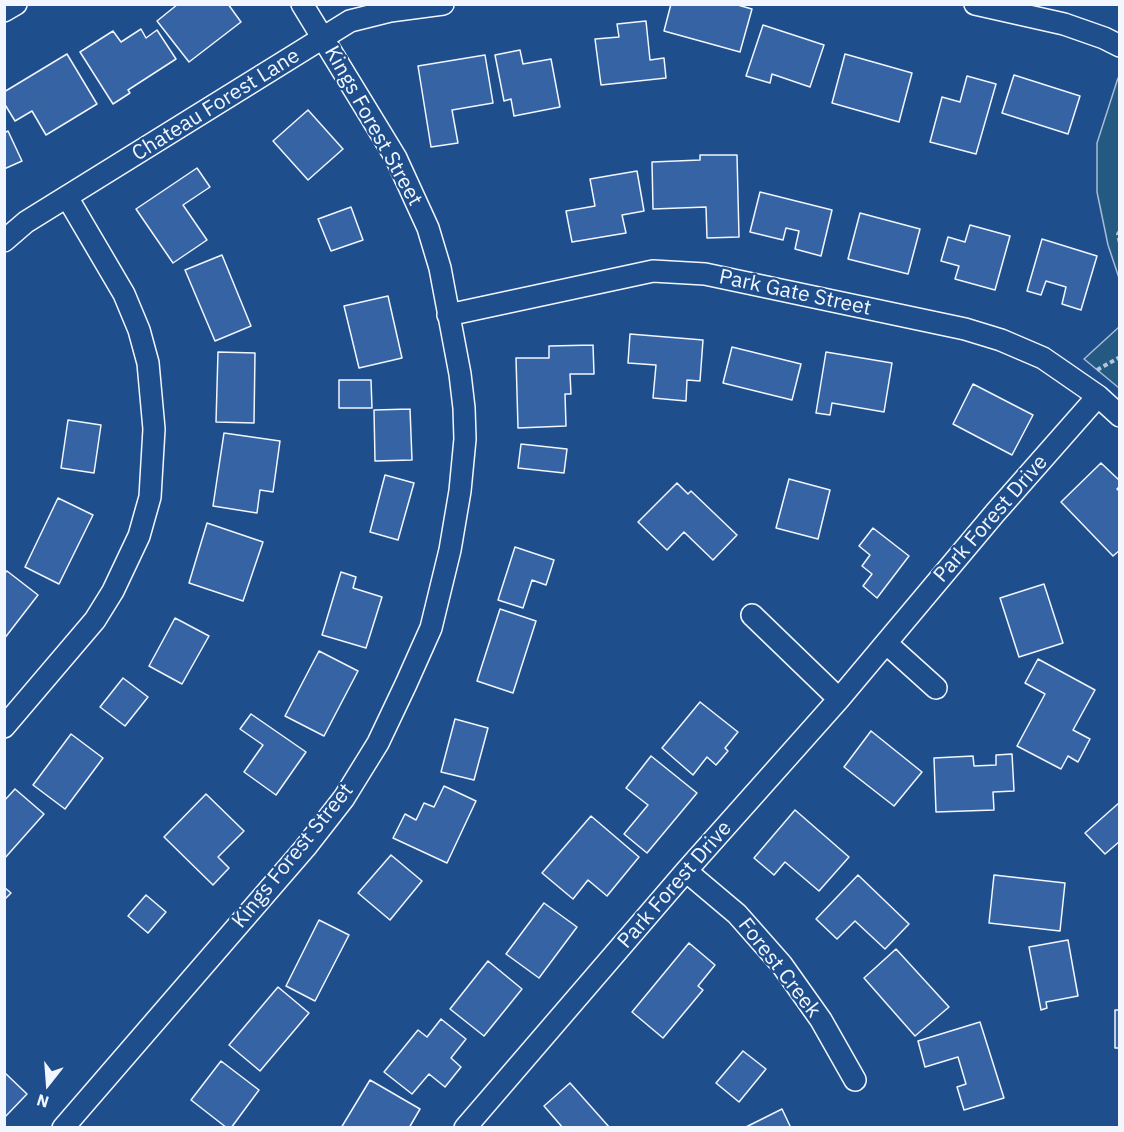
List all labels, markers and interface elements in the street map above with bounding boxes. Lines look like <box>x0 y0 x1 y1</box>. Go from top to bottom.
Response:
street label: Kings Forest Street <box>319 42 427 210</box>
street label: Chateau Forest Lane <box>128 43 304 167</box>
street label: Park Gate Street <box>717 265 873 321</box>
street label: Park Forest Drive <box>929 450 1053 588</box>
street label: Kings Forest Street <box>227 779 359 933</box>
street label: Park Forest Drive <box>613 816 737 954</box>
street label: Forest Creek <box>732 913 826 1023</box>
north arrow <box>18 1054 78 1114</box>
text: N <box>34 1090 51 1112</box>

